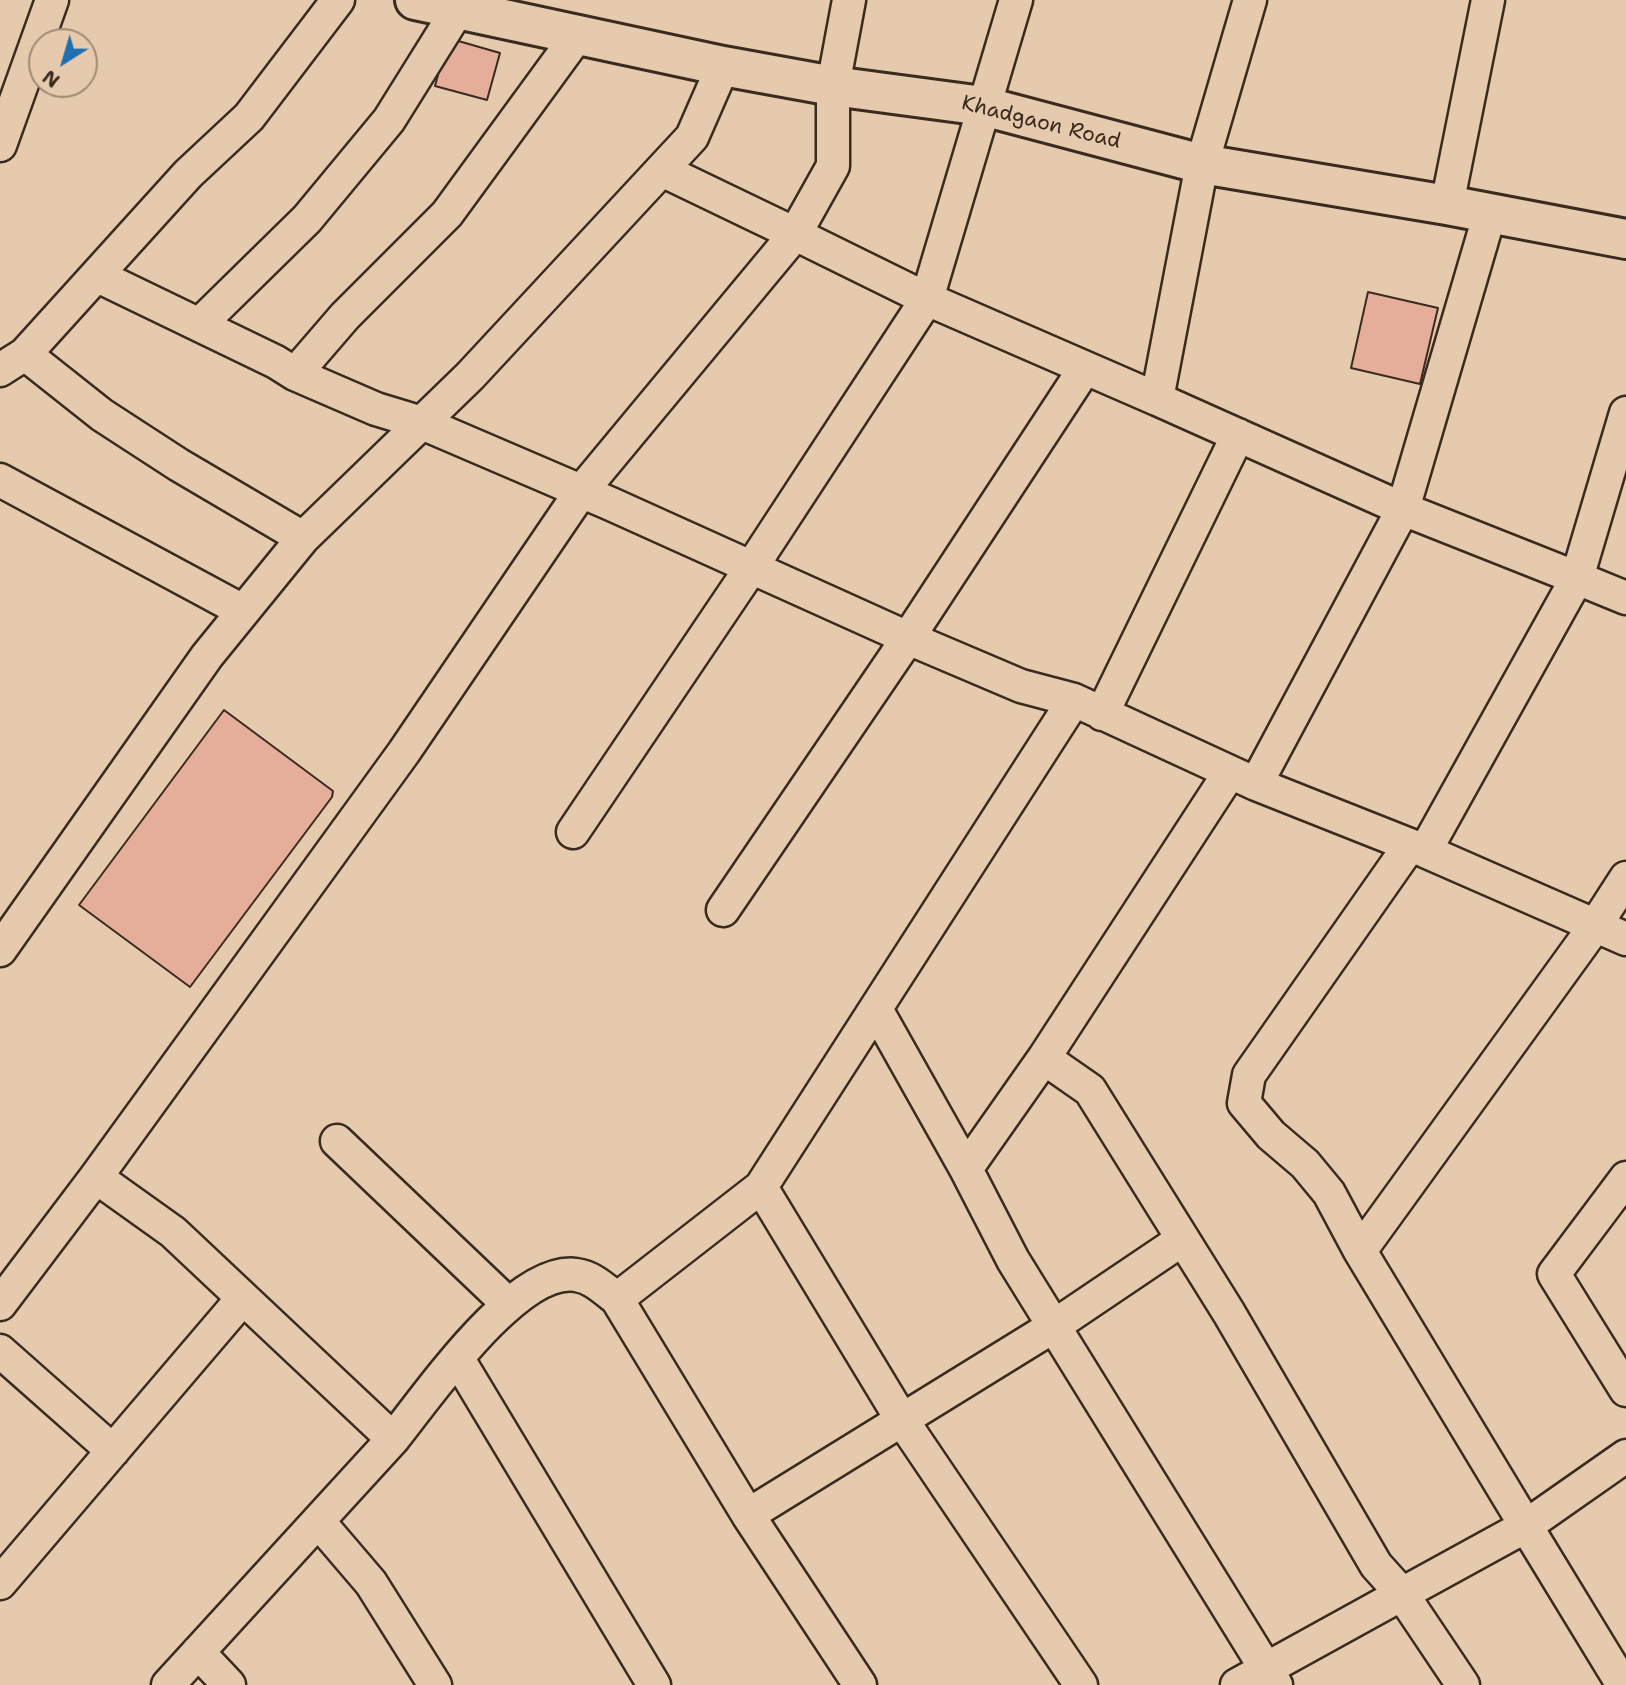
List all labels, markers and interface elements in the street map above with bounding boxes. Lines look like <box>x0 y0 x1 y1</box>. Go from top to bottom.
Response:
north arrow <box>28 28 98 98</box>
text: N <box>38 64 65 93</box>
street label: Khadgaon Road <box>959 91 1123 155</box>

